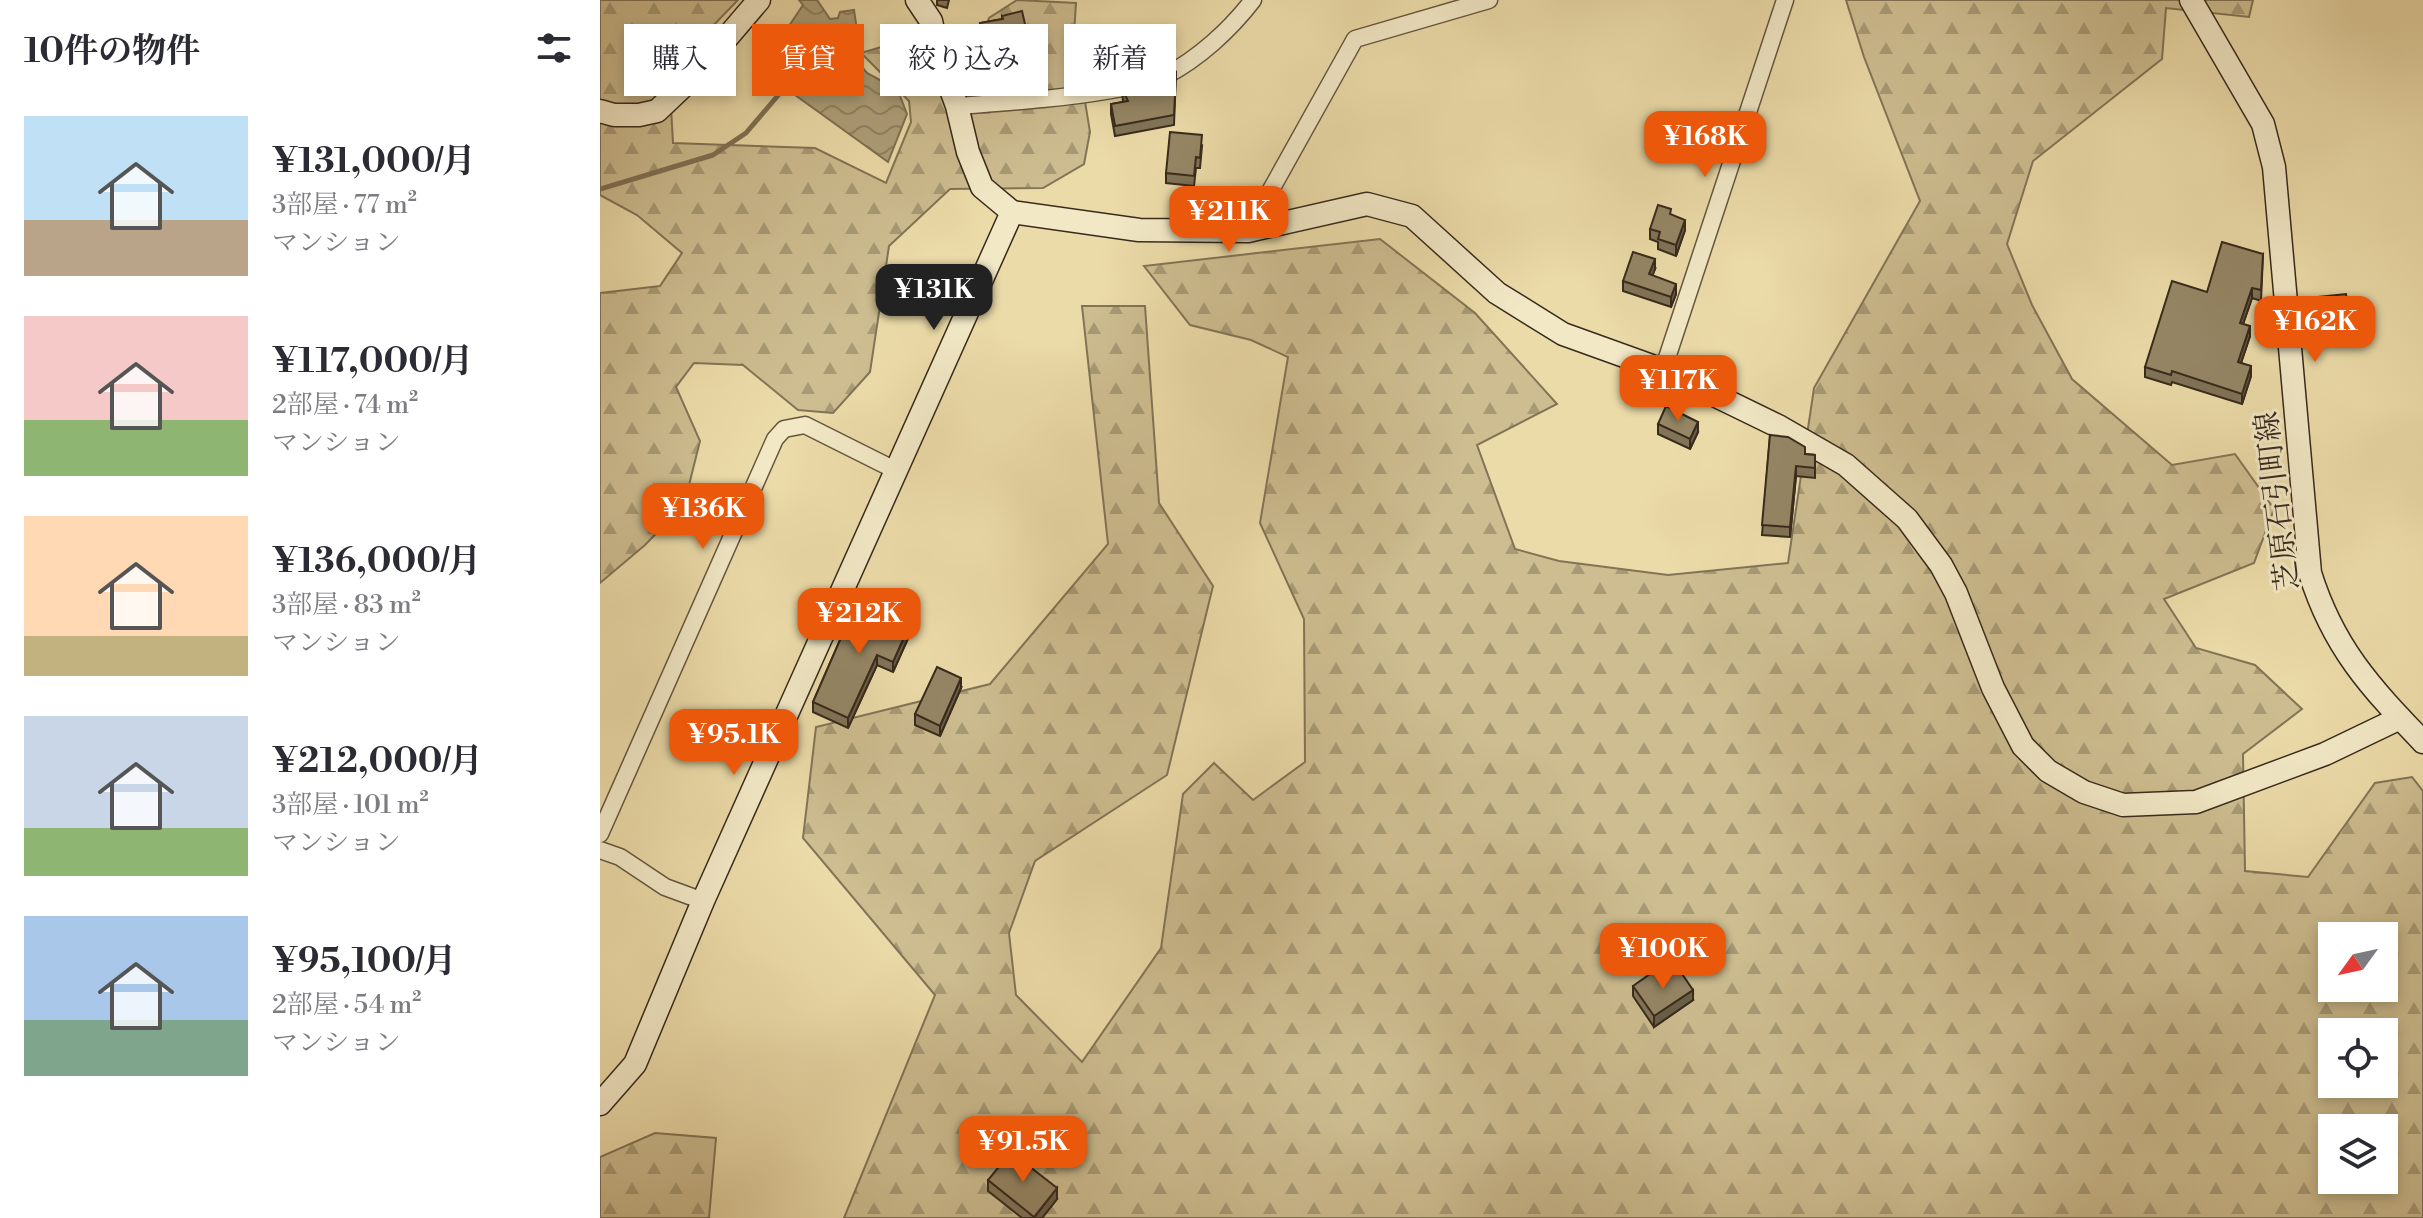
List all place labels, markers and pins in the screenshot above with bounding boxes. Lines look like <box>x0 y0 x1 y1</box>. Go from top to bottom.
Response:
pin: ¥168K <box>1649 111 1761 179</box>
pin: ¥211K <box>1173 186 1285 254</box>
pin: ¥131K <box>878 264 990 332</box>
pin: ¥162K <box>2259 296 2371 364</box>
pin: ¥117K <box>1622 355 1734 423</box>
pin: ¥136K <box>647 483 759 551</box>
pin: ¥212K <box>803 588 915 656</box>
pin: ¥95.1K <box>669 709 799 777</box>
pin: ¥100K <box>1607 923 1719 991</box>
pin: ¥91.5K <box>958 1116 1088 1184</box>

